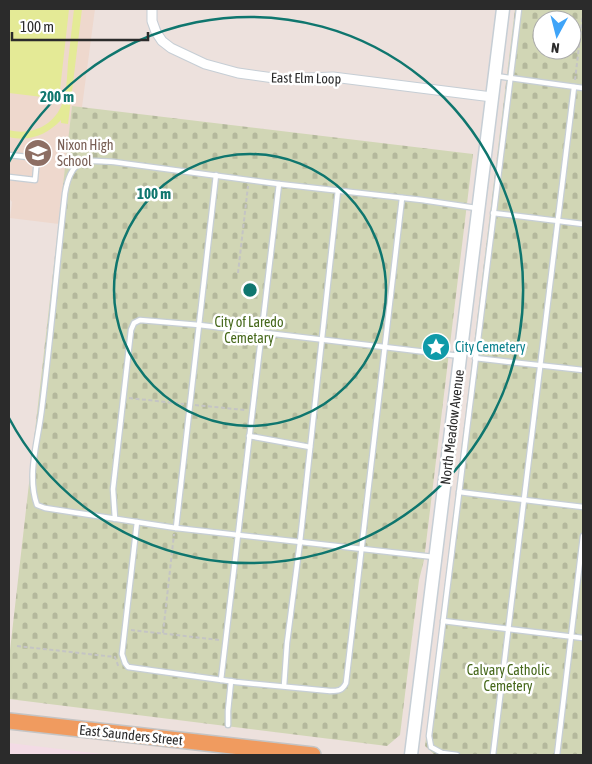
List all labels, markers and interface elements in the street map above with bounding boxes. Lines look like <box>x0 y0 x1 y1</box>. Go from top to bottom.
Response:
scale bar <box>12 10 149 42</box>
north arrow <box>532 10 582 60</box>
text: 100 m <box>20 18 54 35</box>
text: N <box>550 39 560 56</box>
street label: East Elm Loop <box>271 69 342 87</box>
text: 200 m <box>40 88 74 105</box>
place label: Nixon High School <box>57 137 113 169</box>
school or university icon: Nixon High School <box>23 138 53 168</box>
text: 100 m <box>137 185 171 202</box>
centre of rings <box>241 281 259 299</box>
park label: City of Laredo Cemetary <box>214 314 284 346</box>
place icon: City Cemetery <box>421 332 451 362</box>
place label: City Cemetery <box>455 339 526 355</box>
street label: North Meadow Avenue <box>437 368 467 486</box>
park label: Calvary Catholic Cemetery <box>467 662 550 694</box>
street label: East Saunders Street <box>78 722 184 748</box>

